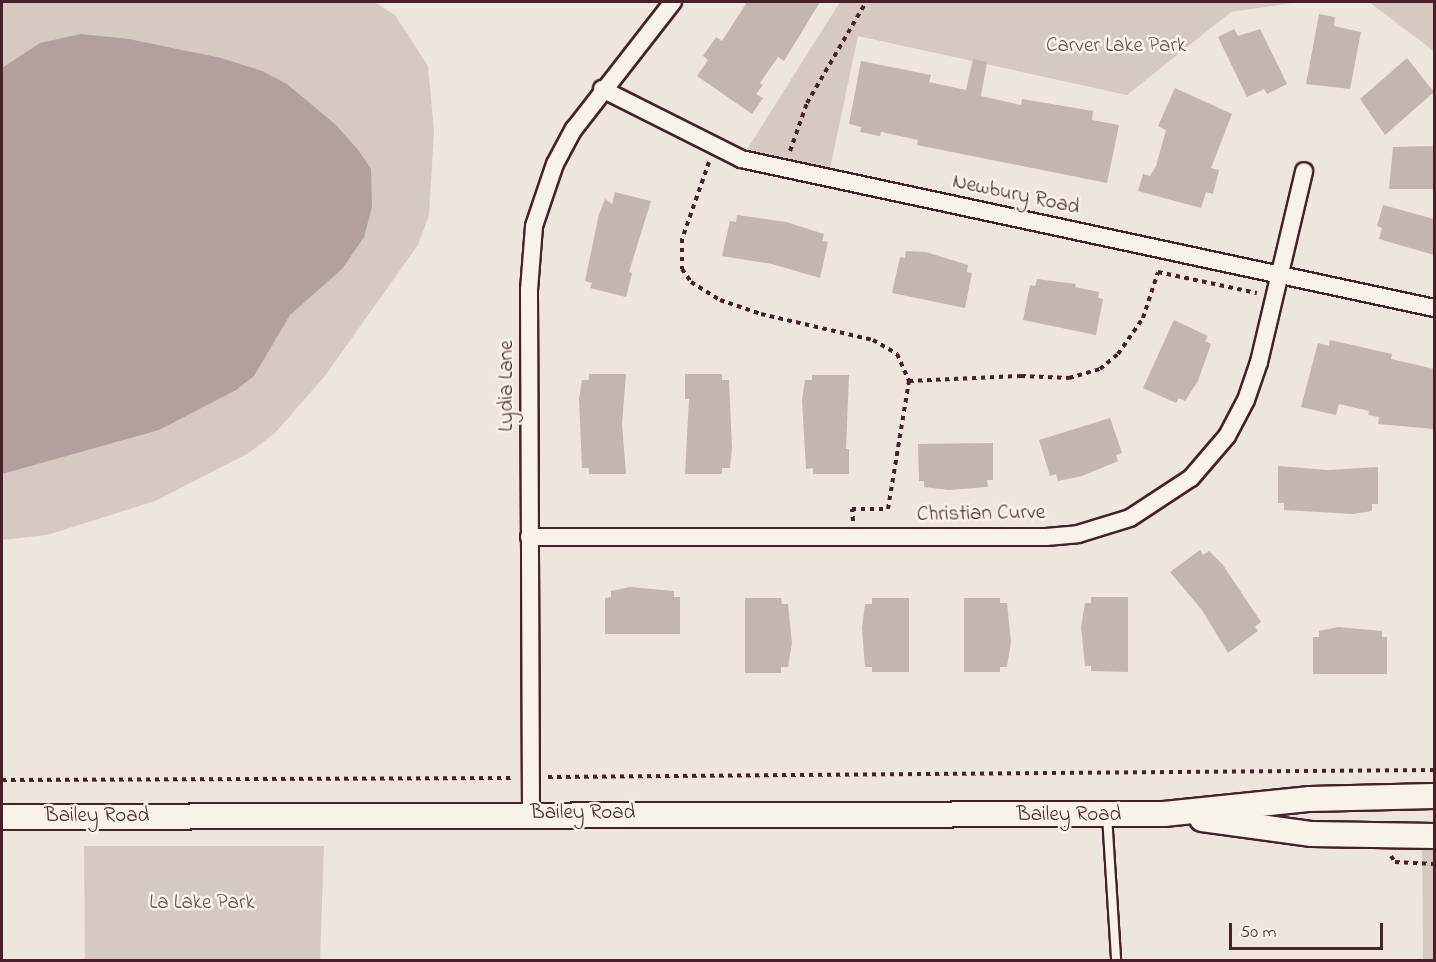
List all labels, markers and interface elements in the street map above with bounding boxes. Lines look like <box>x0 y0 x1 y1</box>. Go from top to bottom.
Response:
park label: Carver Lake Park <box>1046 33 1186 59</box>
street label: Newbury Road <box>950 169 1082 221</box>
street label: Lydia Lane <box>494 340 520 432</box>
street label: Christian Curve <box>917 500 1045 528</box>
street label: Bailey Road <box>531 800 635 826</box>
street label: Bailey Road <box>1017 802 1121 828</box>
street label: Bailey Road <box>45 803 149 829</box>
park label: La Lake Park <box>149 890 255 916</box>
scale bar <box>1232 911 1386 949</box>
text: 50 m <box>1240 920 1277 946</box>

